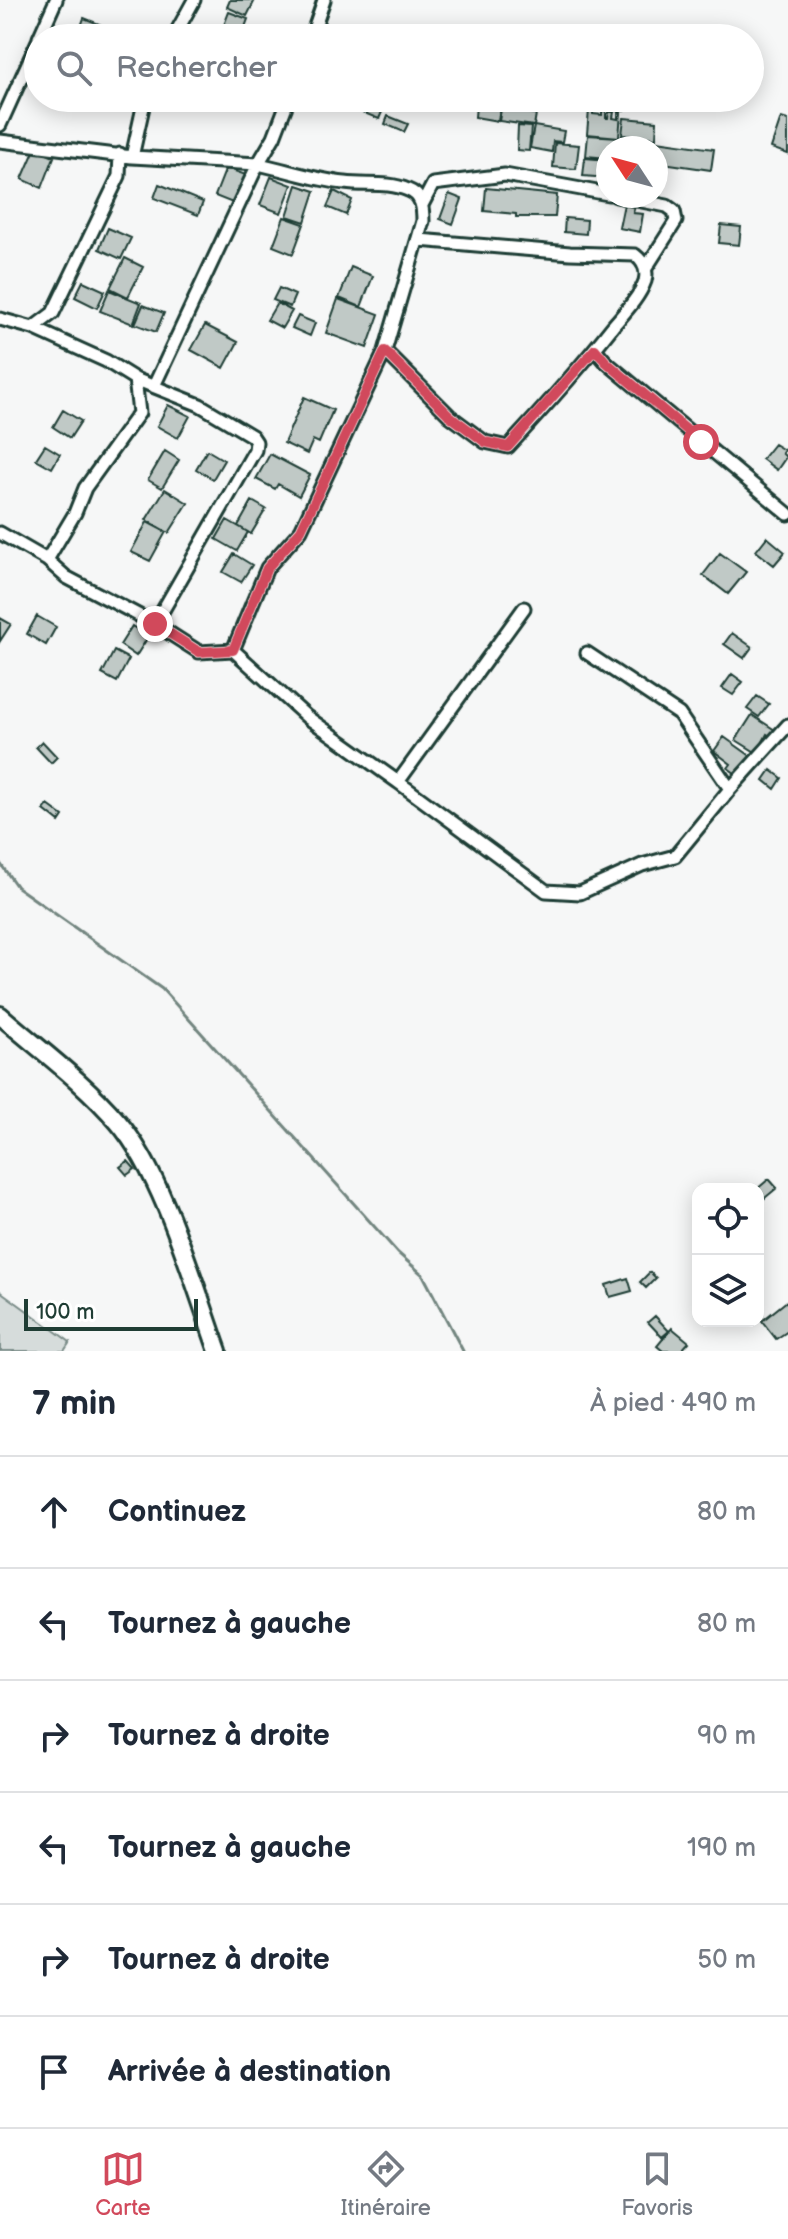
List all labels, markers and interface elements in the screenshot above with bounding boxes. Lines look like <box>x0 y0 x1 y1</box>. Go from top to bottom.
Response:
search box <box>24 24 764 112</box>
icon: search <box>52 46 96 90</box>
text: Rechercher <box>116 50 277 86</box>
north arrow <box>596 136 668 208</box>
route start <box>683 424 719 460</box>
route end <box>137 606 173 642</box>
map controls <box>692 1183 764 1327</box>
button: locate <box>692 1183 764 1255</box>
button: layers <box>692 1255 764 1327</box>
scale bar <box>24 1295 198 1331</box>
text: 100 m <box>36 1299 95 1326</box>
text: 7 min <box>32 1383 116 1424</box>
text: À pied · 490 m <box>590 1388 756 1419</box>
icon: ahead <box>32 1490 76 1534</box>
text: Continuez <box>108 1494 246 1530</box>
text: 80 m <box>697 1497 756 1528</box>
icon: left <box>32 1602 76 1646</box>
text: Tournez à gauche <box>108 1606 351 1642</box>
text: 80 m <box>697 1609 756 1640</box>
icon: right <box>32 1714 76 1758</box>
text: Tournez à droite <box>108 1718 330 1754</box>
text: 90 m <box>697 1721 756 1752</box>
icon: left <box>32 1826 76 1870</box>
text: Tournez à gauche <box>108 1830 351 1866</box>
text: 190 m <box>687 1833 756 1864</box>
icon: right <box>32 1938 76 1982</box>
text: Tournez à droite <box>108 1942 330 1978</box>
text: 50 m <box>697 1945 756 1976</box>
icon: arrive <box>32 2050 76 2094</box>
text: Arrivée à destination <box>108 2054 391 2090</box>
tab: Carte <box>95 2147 151 2222</box>
tab: Itinéraire <box>341 2147 431 2222</box>
tab: Favoris <box>621 2147 693 2222</box>

